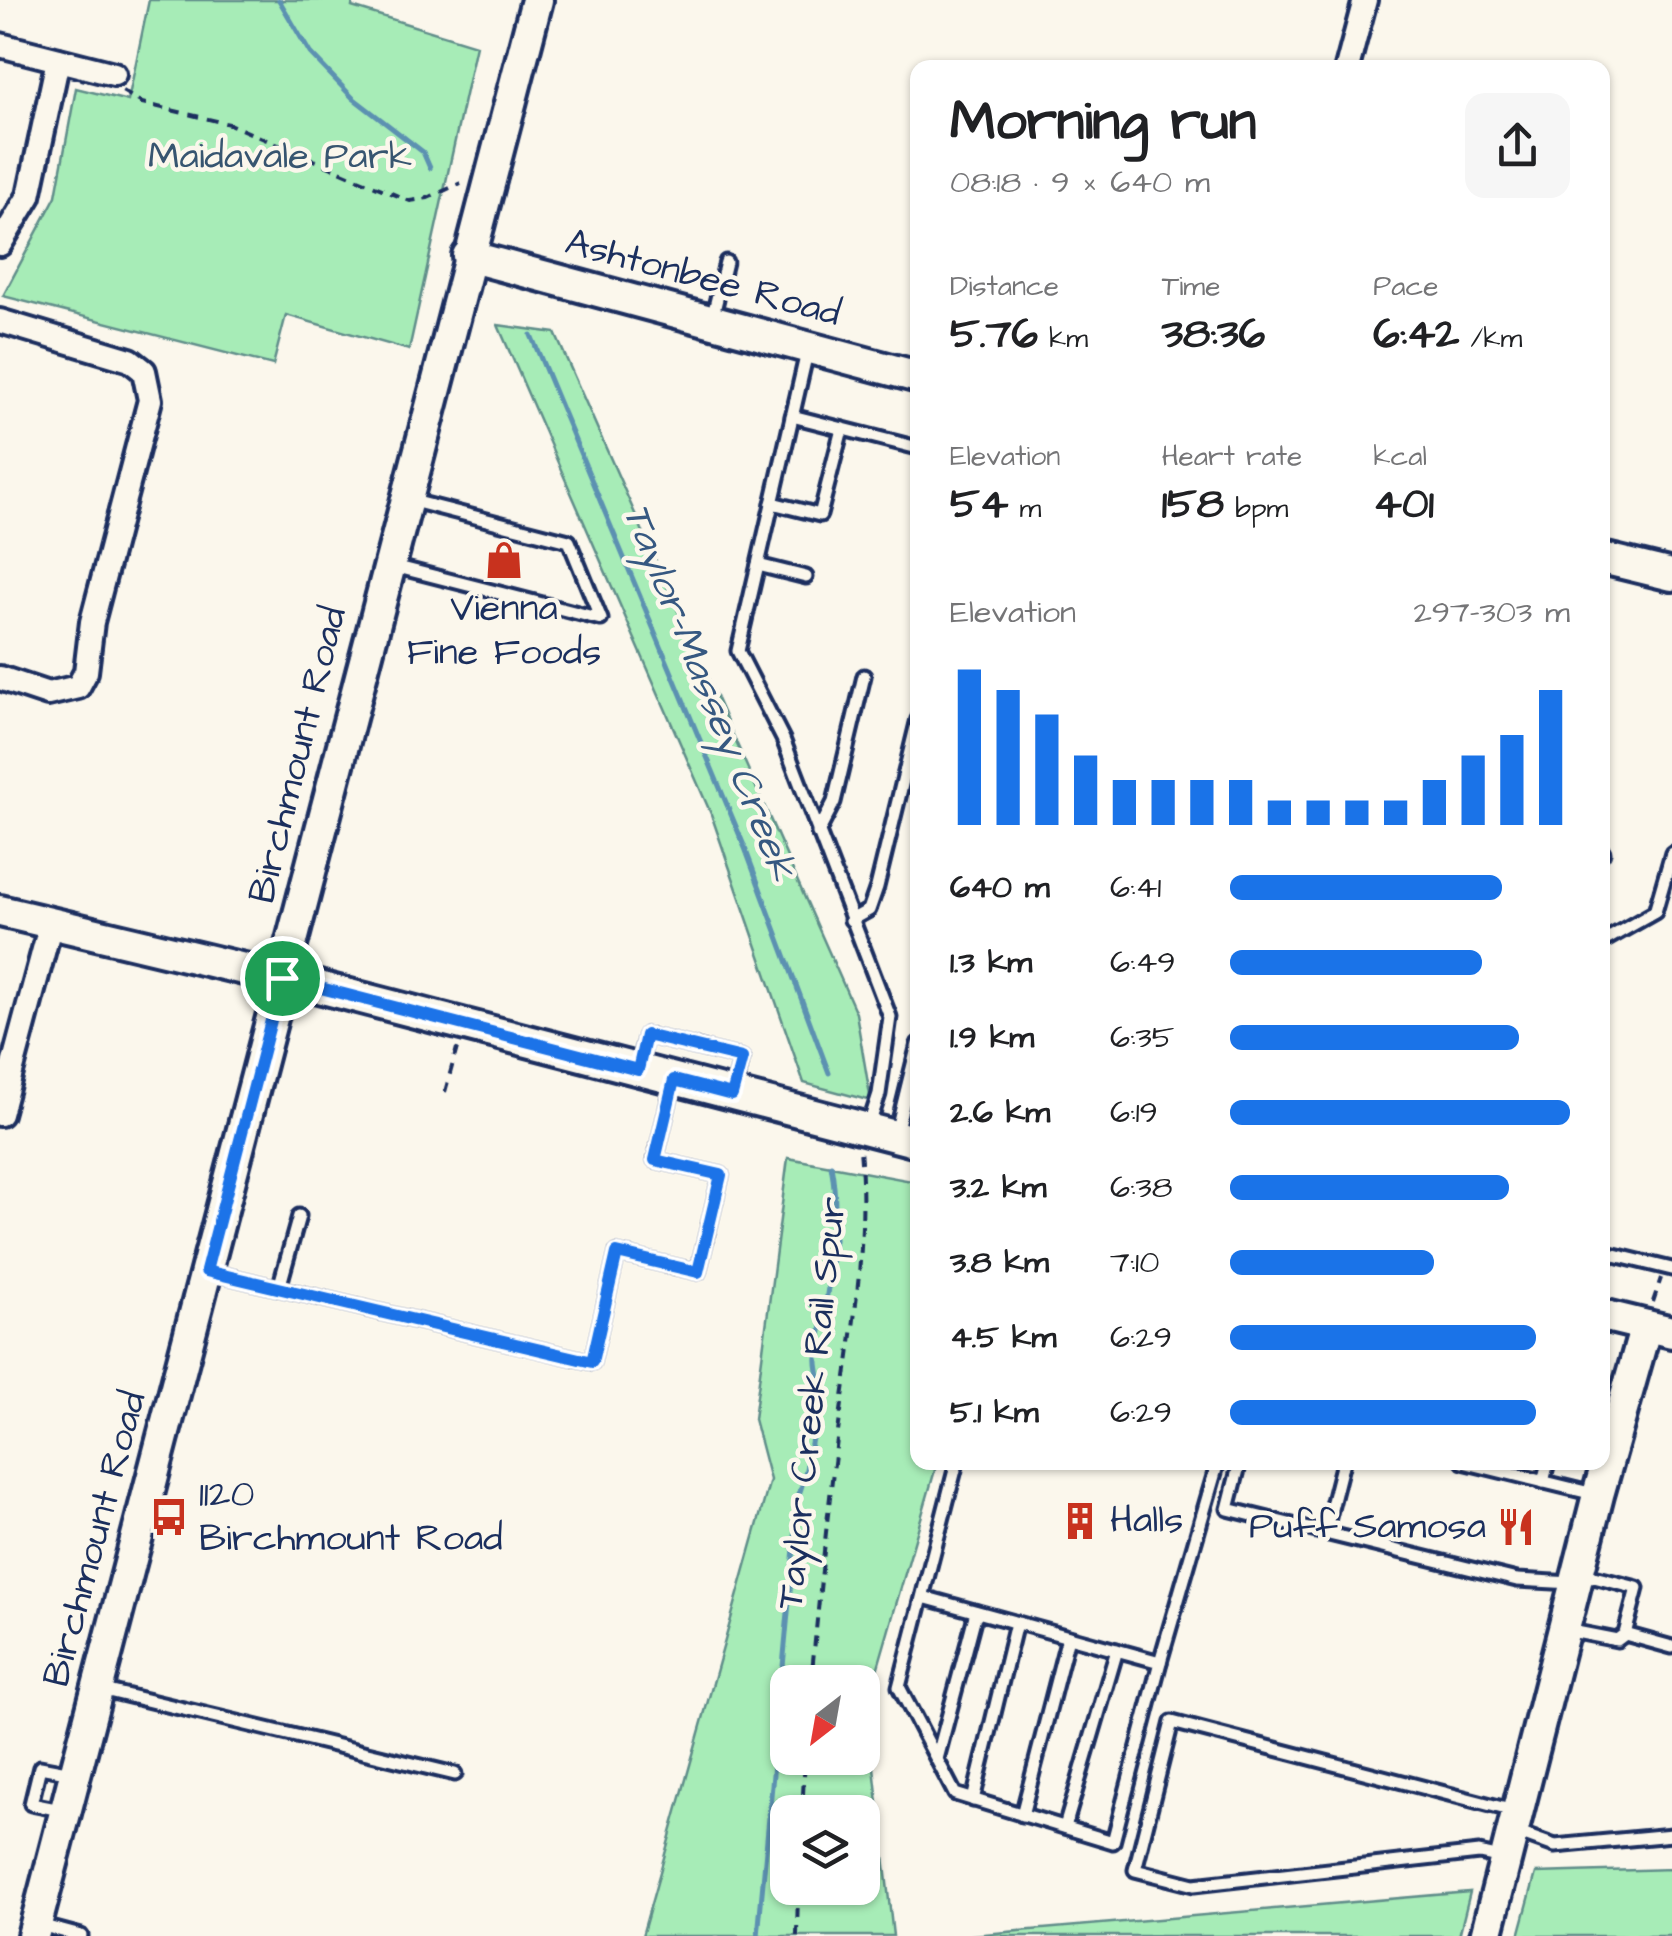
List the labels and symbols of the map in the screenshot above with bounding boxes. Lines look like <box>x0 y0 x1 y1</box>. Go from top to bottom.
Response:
park label: Maidavale Park <box>148 131 412 183</box>
street label: Ashtonbee Road <box>560 216 846 340</box>
water label: Taylor-Massey Creek <box>607 495 810 890</box>
shop icon: Vienna Fine Foods <box>483 539 525 581</box>
place label: Vienna Fine Foods <box>407 583 601 679</box>
street label: Birchmount Road <box>236 601 360 909</box>
pin <box>240 936 325 1021</box>
street label: Taylor Creek Rail Spur <box>764 1194 861 1612</box>
street label: Birchmount Road <box>31 1386 159 1692</box>
place label: 1120 Birchmount Road <box>199 1469 503 1565</box>
place label: Halls <box>1110 1495 1183 1547</box>
bus stop icon: 1120 Birchmount Road <box>148 1496 190 1538</box>
building icon: Halls <box>1059 1500 1101 1542</box>
place label: Puff Samosa <box>1249 1501 1486 1553</box>
restaurant icon: Puff Samosa <box>1495 1506 1537 1548</box>
north arrow <box>770 1665 880 1775</box>

